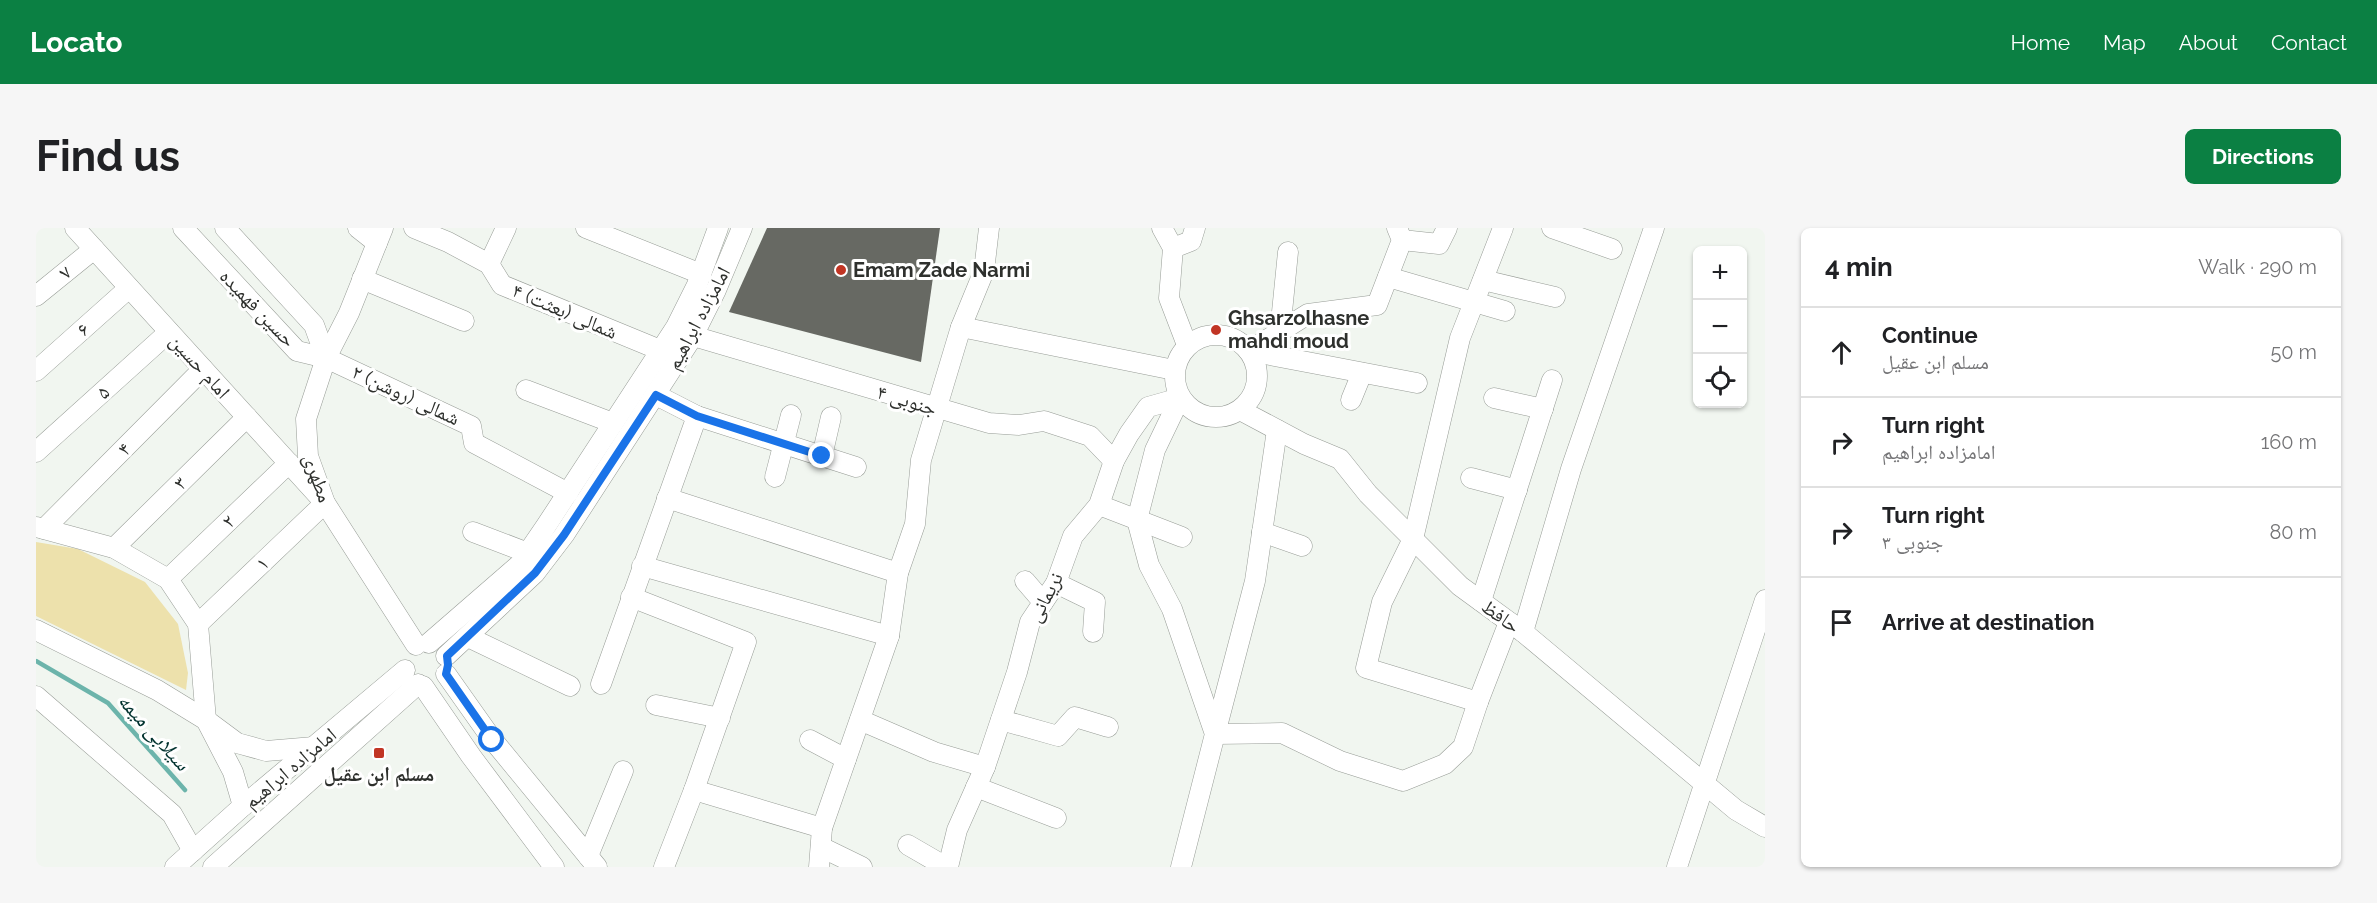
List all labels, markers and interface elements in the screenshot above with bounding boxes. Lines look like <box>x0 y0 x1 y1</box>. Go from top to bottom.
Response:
text: Locato <box>30 26 122 59</box>
text: Home <box>2011 30 2070 55</box>
text: Map <box>2103 30 2146 55</box>
text: About <box>2179 30 2238 55</box>
text: Contact <box>2271 30 2347 55</box>
button: Directions <box>2185 129 2341 184</box>
text: Find us <box>36 132 180 181</box>
map controls <box>1693 246 1747 408</box>
button: + <box>1693 246 1747 300</box>
text: 4 min <box>1825 252 1893 282</box>
text: Walk · 290 m <box>2198 255 2317 279</box>
place label: Emam Zade Narmi <box>853 258 1030 282</box>
street label: ۷ <box>54 260 76 284</box>
street label: امامزاده ابراهیم <box>661 262 737 375</box>
marker: Emam Zade Narmi <box>834 263 848 277</box>
street label: حسین فهمیده <box>215 264 301 352</box>
street label: ۴ شمالی (بعثت) <box>509 278 621 344</box>
button: − <box>1693 300 1747 354</box>
place label: Ghsarzolhasne mahdi moud <box>1228 306 1369 353</box>
street label: ۶ <box>72 317 94 341</box>
text: Continue <box>1882 322 1978 348</box>
marker: Ghsarzolhasne mahdi moud <box>1209 323 1223 337</box>
street label: امام حسین <box>163 329 235 405</box>
icon: ahead <box>1825 336 1858 369</box>
text: 50 m <box>2270 340 2317 364</box>
text: مسلم ابن عقیل <box>1882 350 1989 374</box>
button: locate <box>1693 354 1747 408</box>
street label: ۲ شمالی (روشن) <box>348 360 464 430</box>
street label: ۵ <box>92 380 114 404</box>
street label: ۴ جنوبی <box>874 380 940 421</box>
text: Turn right <box>1882 412 1985 438</box>
icon: right <box>1825 426 1858 459</box>
text: 160 m <box>2261 430 2317 454</box>
street label: ۴ <box>112 437 136 461</box>
text: امامزاده ابراهیم <box>1882 440 1995 464</box>
route end <box>808 442 834 468</box>
street label: مطهری <box>299 451 337 505</box>
street label: ۳ <box>168 471 192 495</box>
text: Turn right <box>1882 502 1985 528</box>
street label: ۲ <box>216 509 240 533</box>
icon: right <box>1825 516 1858 549</box>
text: 80 m <box>2269 520 2317 544</box>
text: ۳ جنوبی <box>1882 530 1943 554</box>
street label: ۱ <box>250 551 274 575</box>
street label: نریمانی <box>1022 568 1068 626</box>
street label: حافظ <box>1477 594 1525 638</box>
icon: arrive <box>1825 606 1858 639</box>
text: Arrive at destination <box>1882 609 2095 635</box>
water label: سیلابی میمه <box>113 688 196 776</box>
street label: امامزاده ابراهیم <box>239 722 342 815</box>
route start <box>478 726 504 752</box>
marker: مسلم ابن عقیل <box>372 746 386 760</box>
place label: مسلم ابن عقیل <box>324 762 434 788</box>

